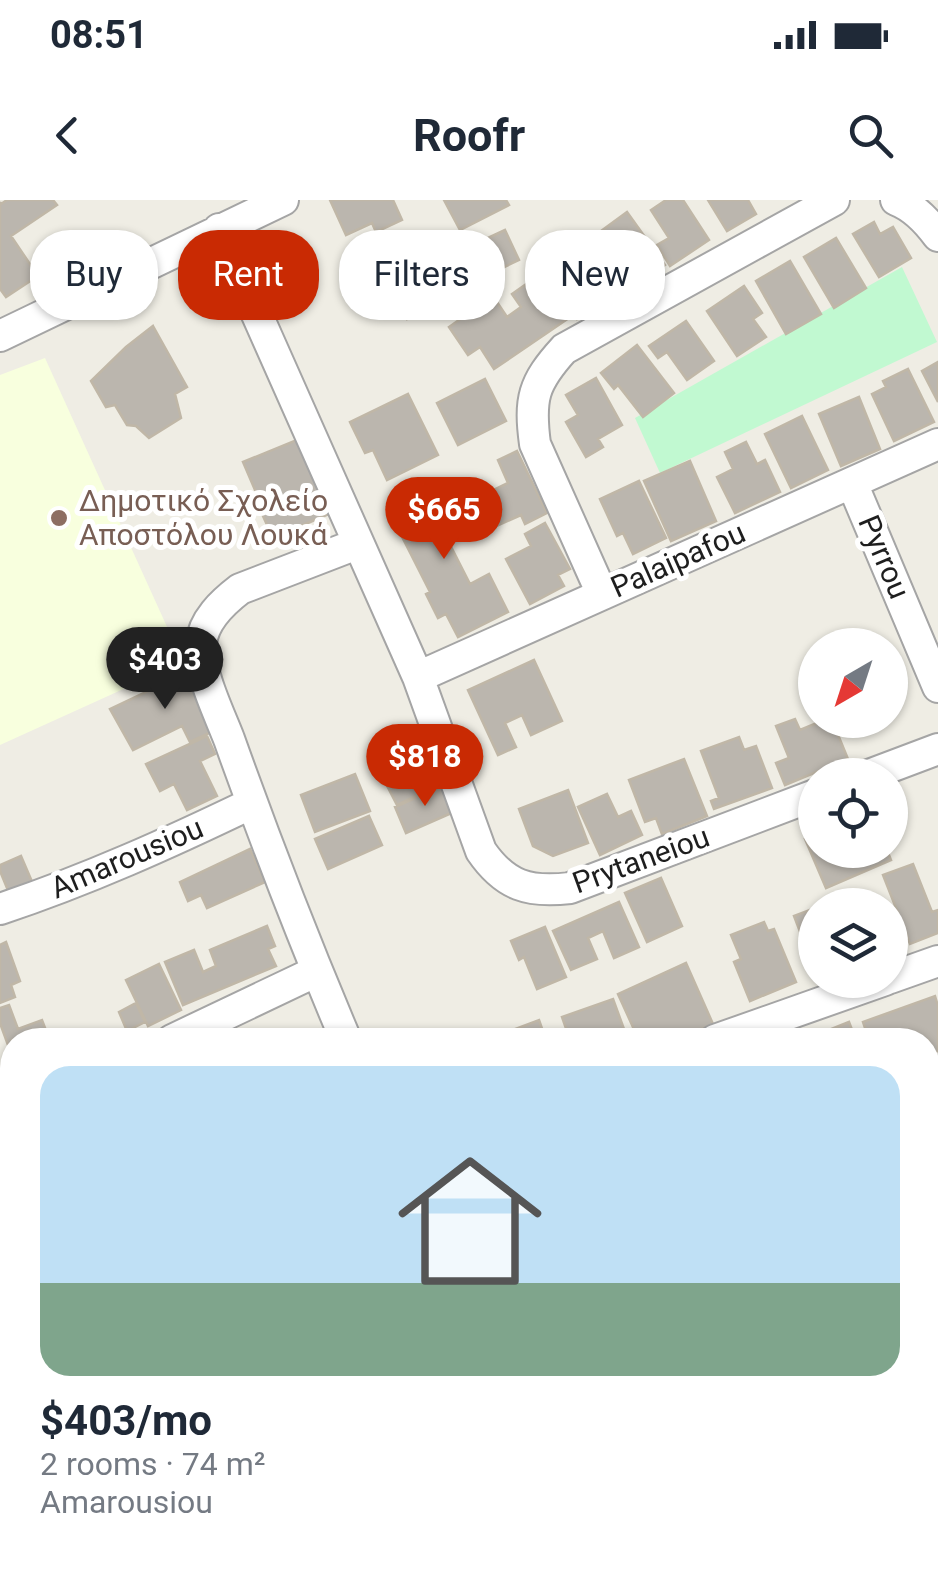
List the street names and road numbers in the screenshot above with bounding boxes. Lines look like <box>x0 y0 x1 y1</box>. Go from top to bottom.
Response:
street label: Pyrrou <box>851 510 918 604</box>
street label: Palaipafou <box>605 514 750 605</box>
street label: Amarousiou <box>45 810 208 905</box>
street label: Prytaneiou <box>568 819 714 900</box>

